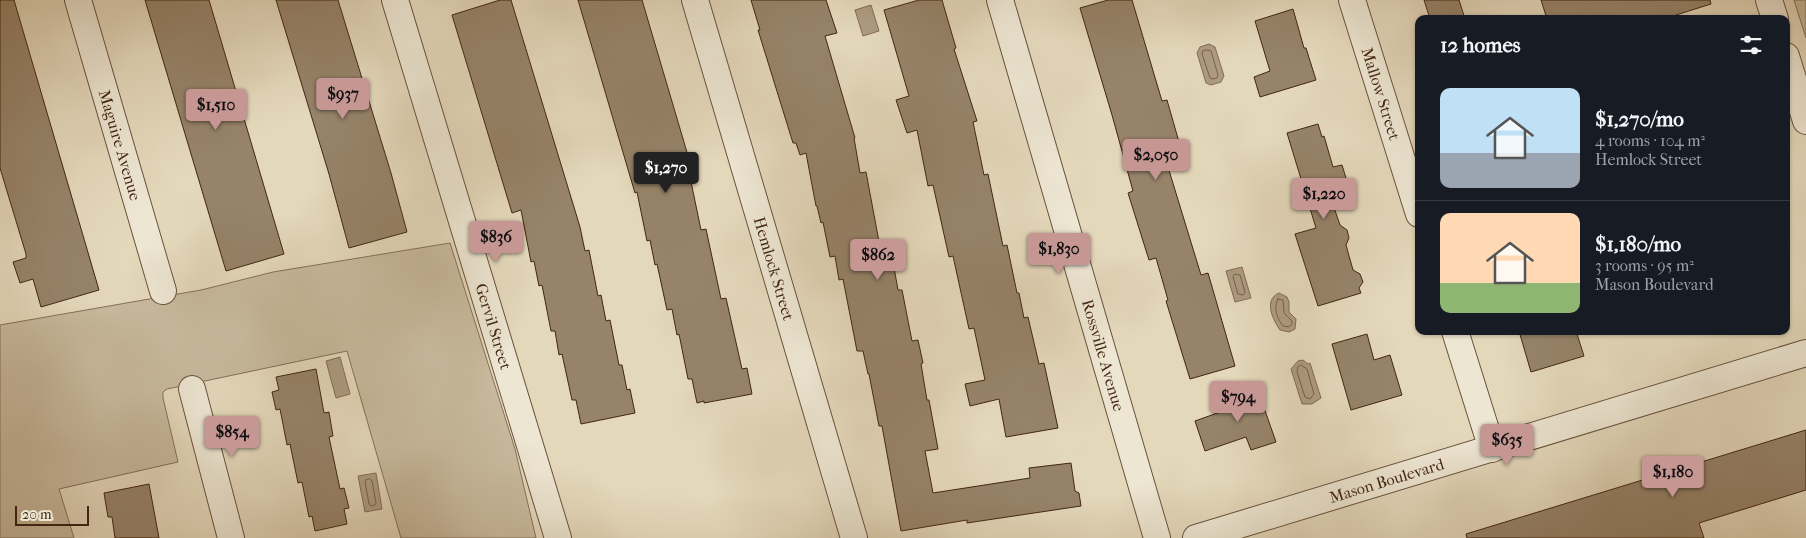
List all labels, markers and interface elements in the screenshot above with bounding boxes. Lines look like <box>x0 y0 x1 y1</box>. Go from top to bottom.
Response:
icon: filters <box>1737 31 1765 59</box>
text: 12 homes <box>1440 33 1521 57</box>
street label: Mallow Street <box>1357 45 1404 143</box>
pin: $937 <box>313 78 373 120</box>
text: $937 <box>327 84 359 103</box>
street label: Maguire Avenue <box>95 88 145 203</box>
pin: $1,510 <box>175 88 257 131</box>
text: $1,510 <box>197 95 235 114</box>
text: $1,270/mo <box>1595 107 1684 131</box>
icon: home <box>1480 108 1540 168</box>
text: 4 rooms · 104 m² <box>1595 131 1705 150</box>
pin: $2,050 <box>1115 138 1197 181</box>
text: $2,050 <box>1134 145 1178 164</box>
text: Hemlock Street <box>1595 150 1702 169</box>
pin: $1,270 <box>625 152 707 194</box>
text: $1,270 <box>645 158 687 177</box>
pin: $1,220 <box>1283 178 1365 220</box>
text: $1,220 <box>1302 184 1346 203</box>
street label: Hemlock Street <box>750 215 798 323</box>
pin: $836 <box>466 220 526 263</box>
text: $836 <box>480 227 512 246</box>
pin: $1,830 <box>1018 232 1100 275</box>
text: $1,180/mo <box>1595 232 1681 256</box>
icon: home <box>1480 233 1540 293</box>
pin: $862 <box>848 238 908 281</box>
text: $1,830 <box>1038 239 1080 258</box>
text: $862 <box>861 245 895 264</box>
text: 3 rooms · 95 m² <box>1595 256 1694 275</box>
text: Mason Boulevard <box>1595 275 1714 294</box>
street label: Gervil Street <box>471 281 515 372</box>
street label: Rossville Avenue <box>1078 297 1129 414</box>
pin: $794 <box>1208 380 1268 423</box>
text: $794 <box>1221 387 1255 406</box>
pin: $854 <box>202 416 262 458</box>
text: $854 <box>215 422 249 441</box>
pin: $635 <box>1477 424 1537 466</box>
text: $635 <box>1492 430 1522 449</box>
street label: Mason Boulevard <box>1327 454 1446 507</box>
pin: $1,180 <box>1632 456 1714 498</box>
text: $1,180 <box>1653 462 1693 481</box>
scale bar <box>15 503 89 526</box>
text: 20 m <box>22 506 52 523</box>

